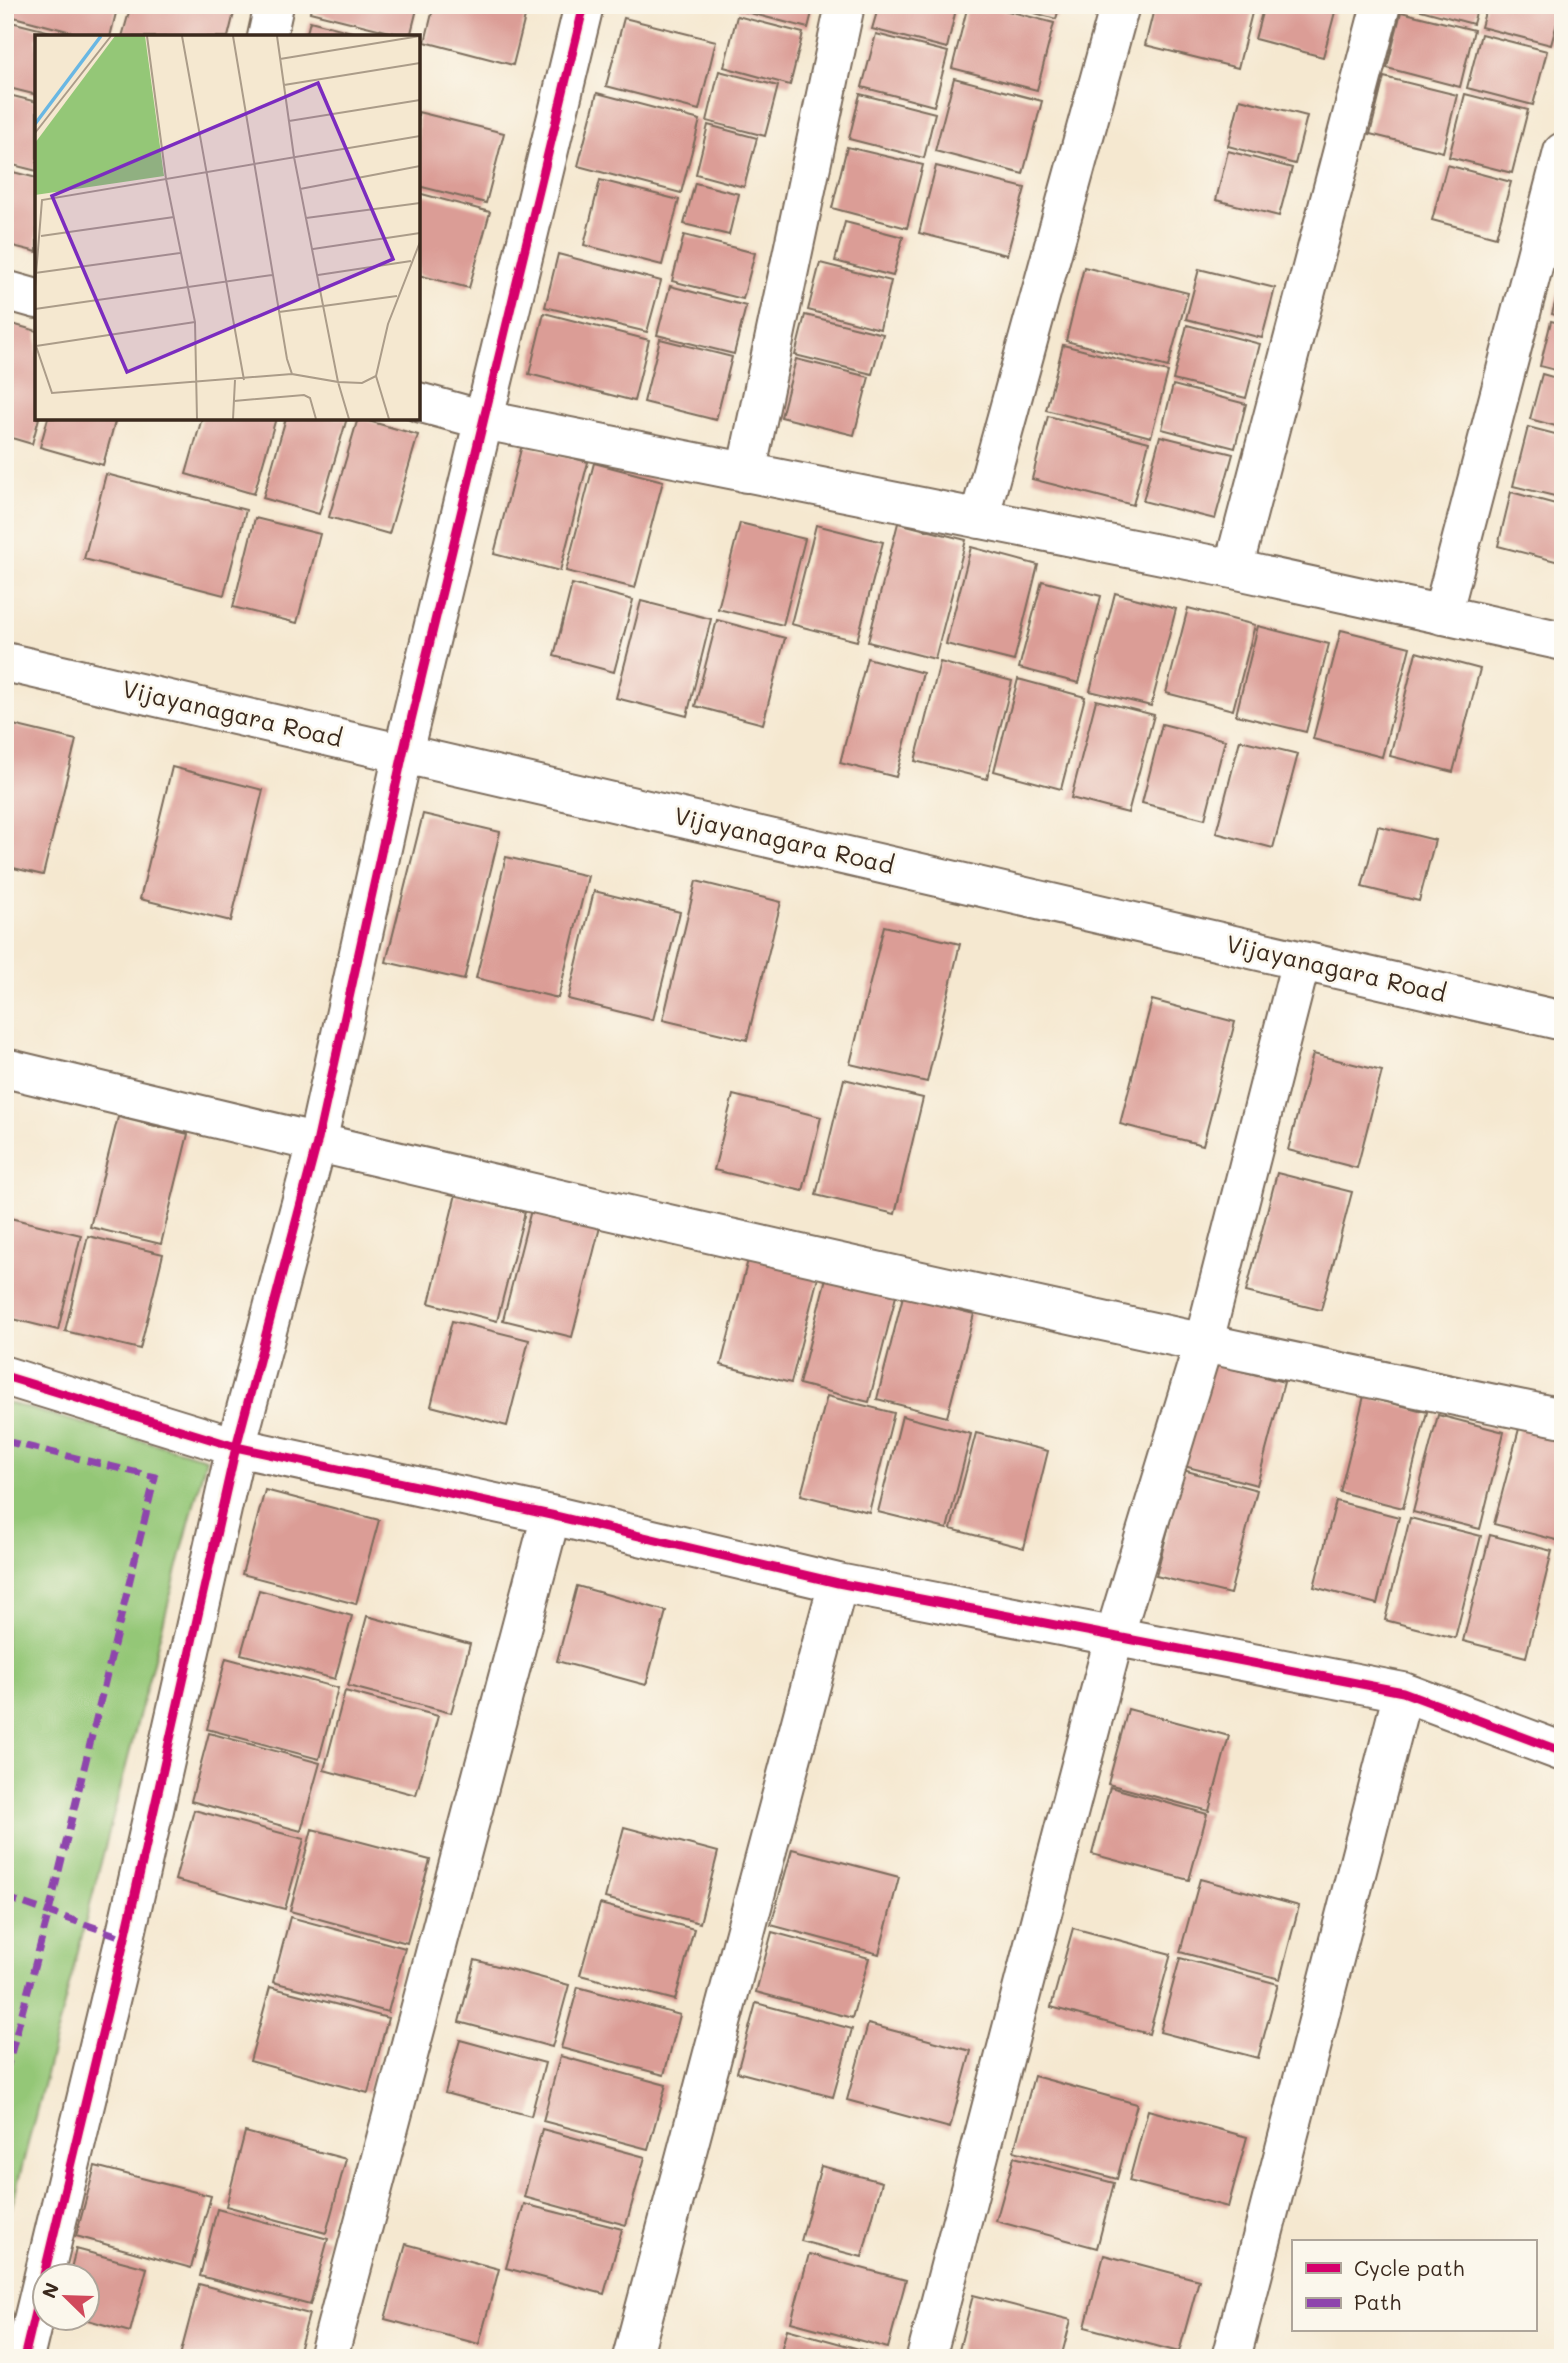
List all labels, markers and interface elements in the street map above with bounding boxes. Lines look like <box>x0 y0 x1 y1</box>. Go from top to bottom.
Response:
inset map <box>35 35 420 420</box>
street label: Vijayanagara Road <box>119 672 345 753</box>
street label: Vijayanagara Road <box>671 799 897 880</box>
street label: Vijayanagara Road <box>1223 927 1449 1008</box>
legend <box>1292 2240 1536 2332</box>
text: Cycle path <box>1354 2254 1464 2281</box>
north arrow <box>32 2262 102 2332</box>
text: N <box>36 2279 64 2302</box>
text: Path <box>1354 2288 1401 2315</box>

